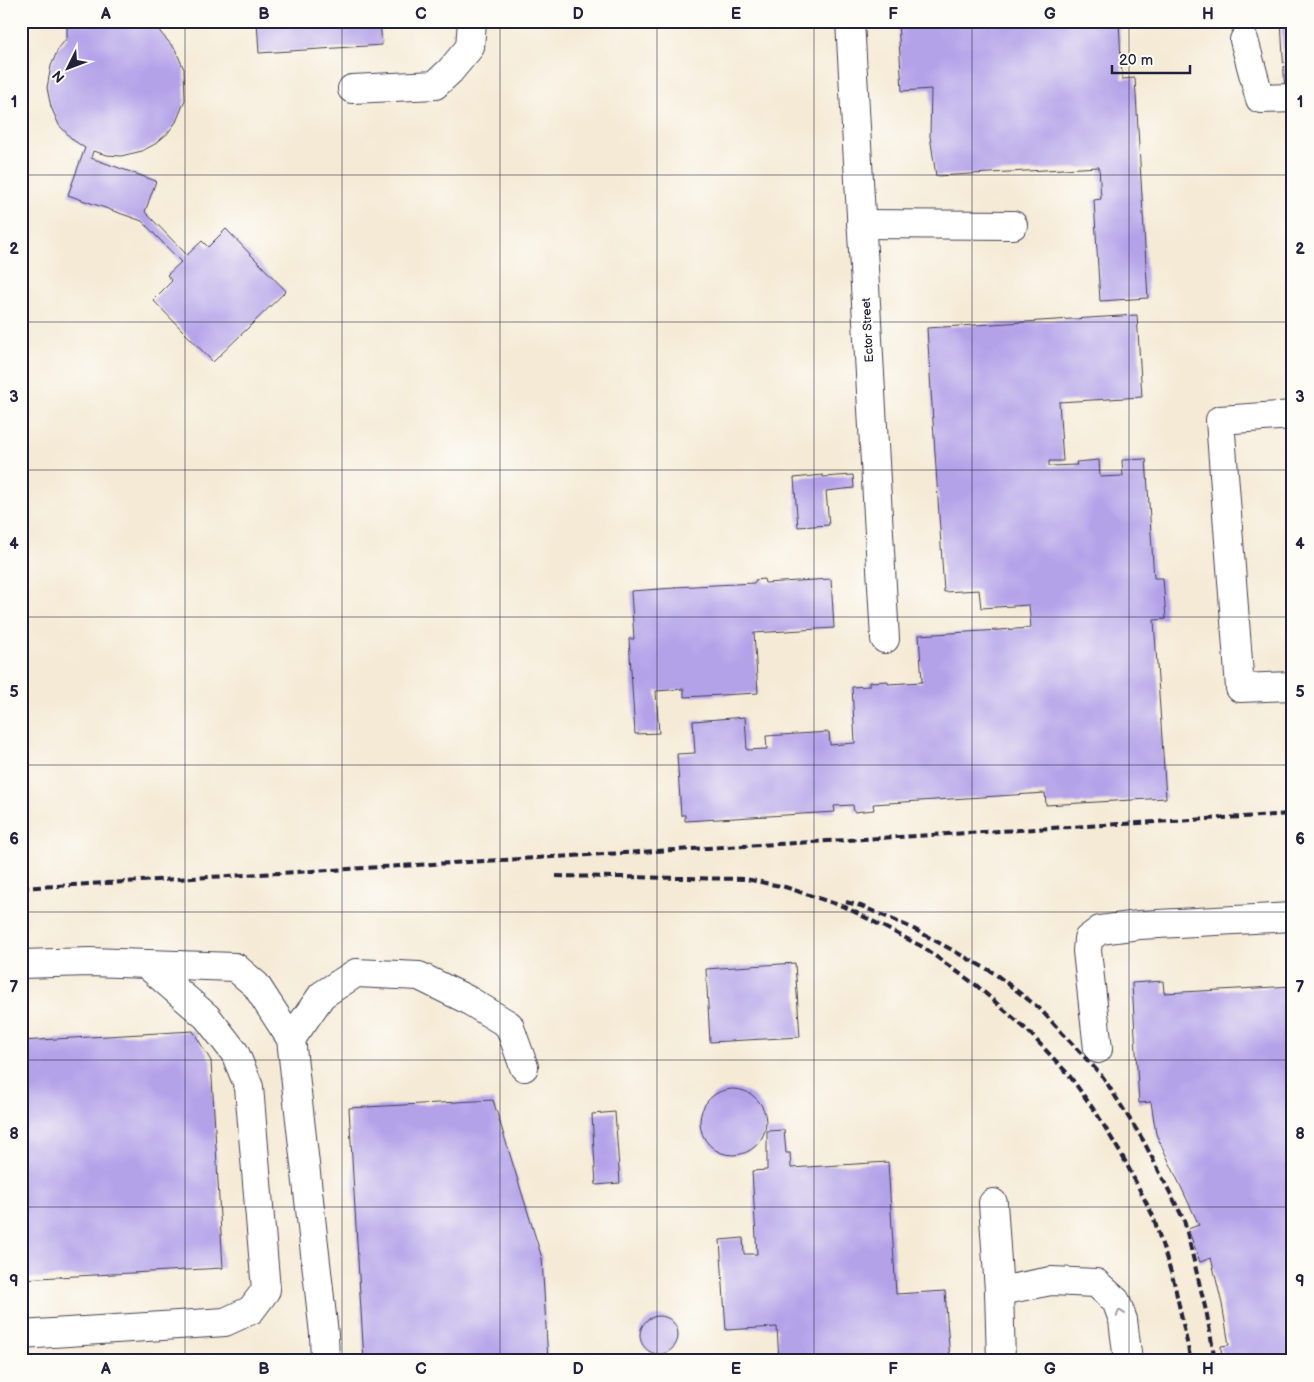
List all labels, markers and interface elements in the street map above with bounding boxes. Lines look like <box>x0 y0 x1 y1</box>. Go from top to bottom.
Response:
text: A <box>100 5 111 24</box>
text: B <box>258 5 270 24</box>
text: C <box>415 5 427 24</box>
text: D <box>572 5 584 24</box>
text: E <box>731 5 741 24</box>
text: F <box>888 5 898 24</box>
text: G <box>1044 5 1056 24</box>
text: H <box>1202 5 1214 24</box>
north arrow <box>42 42 92 92</box>
scale bar <box>1112 42 1189 74</box>
text: 20 m <box>1119 51 1153 70</box>
text: N <box>49 67 69 86</box>
text: 1 <box>11 93 17 112</box>
text: 1 <box>1297 93 1303 112</box>
text: 2 <box>9 240 19 259</box>
text: 2 <box>1295 240 1305 259</box>
street label: Ector Street <box>859 297 877 363</box>
text: 3 <box>9 388 19 407</box>
text: 3 <box>1295 388 1305 407</box>
text: 4 <box>9 535 19 554</box>
text: 4 <box>1295 535 1305 554</box>
text: 5 <box>9 683 19 702</box>
text: 5 <box>1295 683 1305 702</box>
text: 6 <box>9 830 19 849</box>
text: 6 <box>1295 830 1305 849</box>
text: 7 <box>10 978 19 997</box>
text: 7 <box>1296 978 1305 997</box>
text: 8 <box>9 1125 19 1144</box>
text: 8 <box>1295 1125 1305 1144</box>
text: 9 <box>9 1272 19 1291</box>
text: 9 <box>1295 1272 1305 1291</box>
one-way arrow <box>1116 1309 1126 1318</box>
text: A <box>100 1360 111 1379</box>
text: B <box>258 1360 270 1379</box>
text: C <box>415 1360 427 1379</box>
text: D <box>572 1360 584 1379</box>
text: E <box>731 1360 741 1379</box>
text: F <box>888 1360 898 1379</box>
text: G <box>1044 1360 1056 1379</box>
text: H <box>1202 1360 1214 1379</box>

